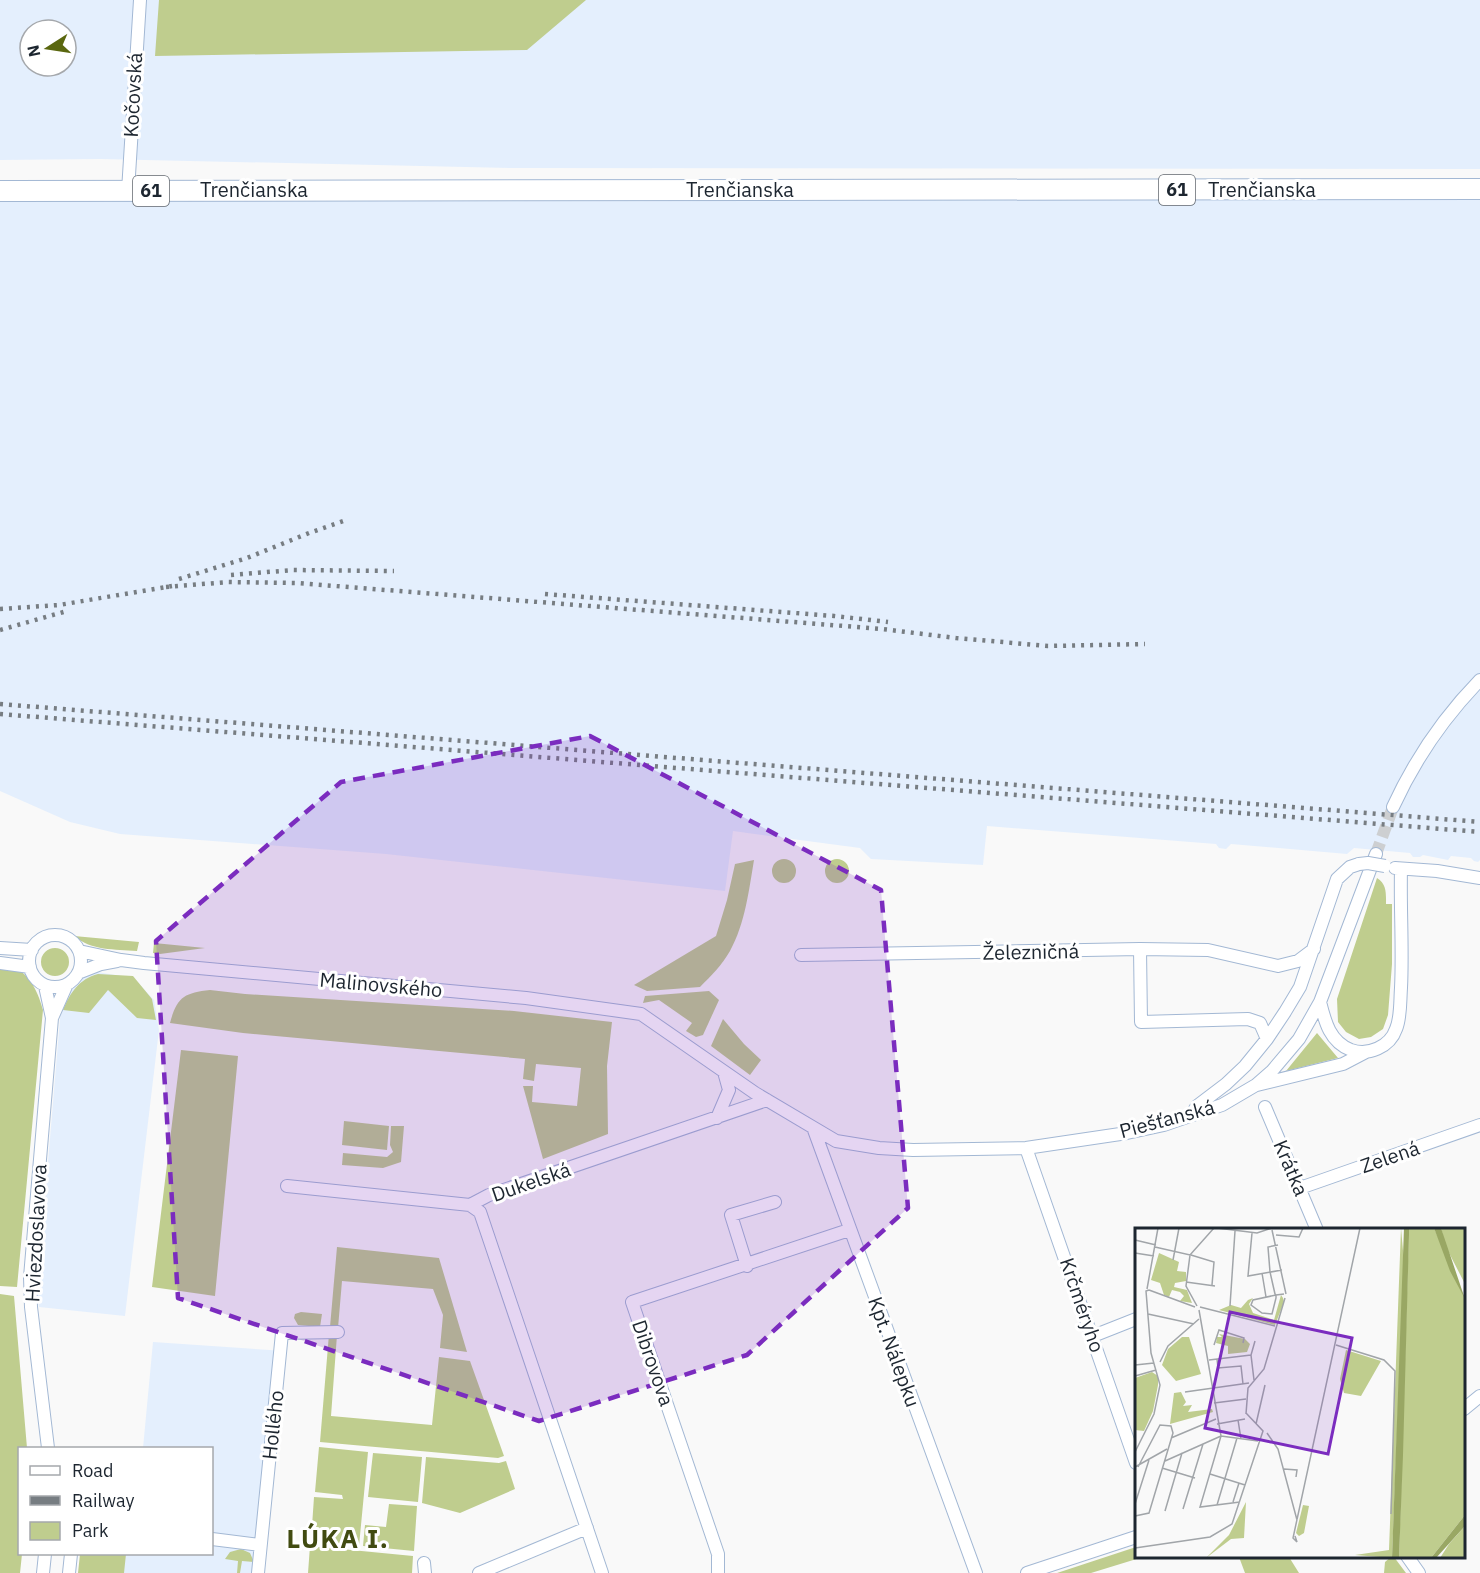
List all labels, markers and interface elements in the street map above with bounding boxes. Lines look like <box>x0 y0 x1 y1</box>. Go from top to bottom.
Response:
north arrow <box>18 18 78 78</box>
text: N <box>22 43 44 59</box>
street label: Kočovská <box>117 51 148 138</box>
road number: 61 <box>1159 175 1195 205</box>
road number: 61 <box>133 176 169 206</box>
street label: Trenčianska <box>200 176 308 203</box>
street label: Trenčianska <box>686 176 794 203</box>
street label: Trenčianska <box>1208 176 1316 203</box>
street label: Železničná <box>982 937 1080 966</box>
street label: Malinovského <box>319 966 444 1003</box>
street label: Piešťanská <box>1116 1093 1218 1144</box>
street label: Zelená <box>1357 1134 1423 1179</box>
street label: Krátka <box>1268 1136 1315 1200</box>
street label: Dukelská <box>488 1155 574 1208</box>
street label: Hviezdoslavova <box>18 1163 53 1303</box>
inset map <box>1135 1228 1465 1558</box>
street label: Krčméryho <box>1054 1254 1111 1356</box>
street label: Kpt. Nálepku <box>862 1293 927 1411</box>
street label: Dibrovova <box>626 1316 681 1410</box>
street label: Hollého <box>255 1389 290 1461</box>
legend <box>18 1447 213 1555</box>
text: Road <box>72 1459 113 1482</box>
text: Railway <box>72 1489 134 1512</box>
text: Park <box>72 1519 109 1542</box>
district label: LÚKA I. <box>287 1521 389 1555</box>

